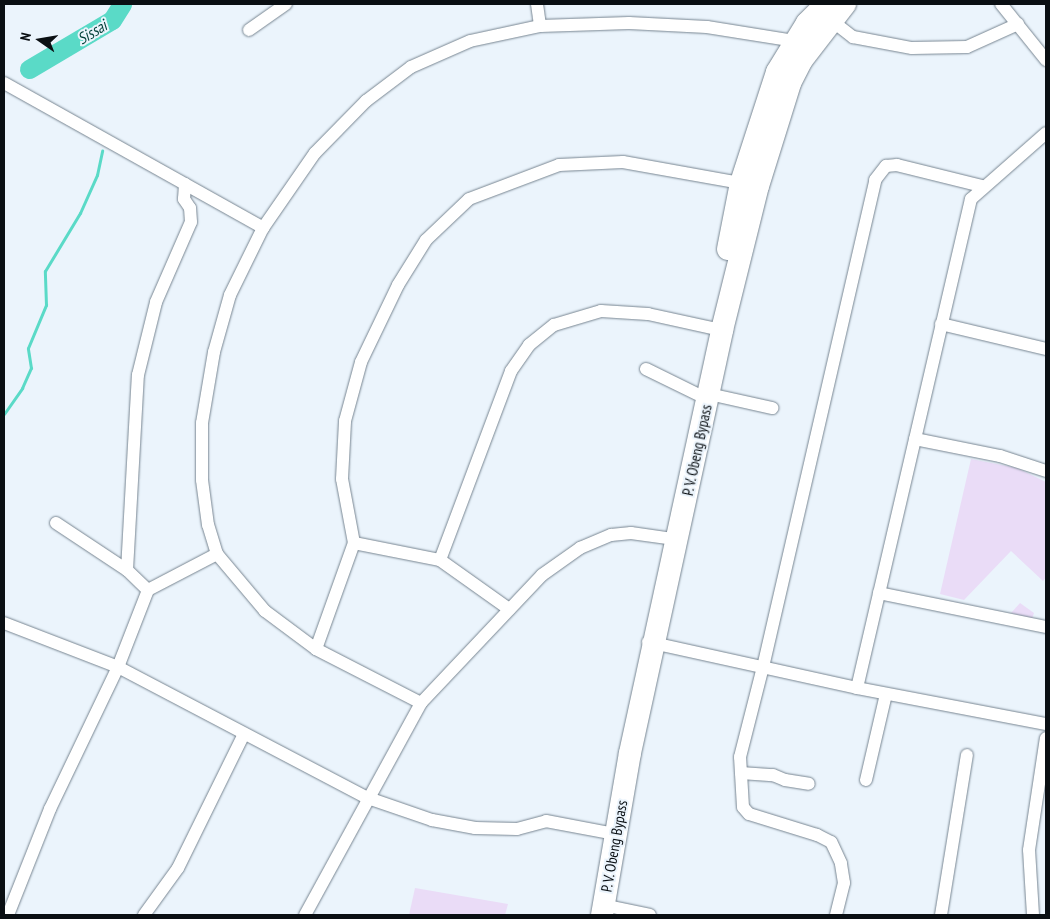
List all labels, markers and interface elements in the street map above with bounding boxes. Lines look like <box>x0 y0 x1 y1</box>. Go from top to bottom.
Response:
north arrow <box>15 15 65 65</box>
water label: Sissai <box>74 16 110 48</box>
text: N <box>16 31 35 42</box>
street label: P. V. Obeng Bypass <box>678 402 716 498</box>
street label: P. V. Obeng Bypass <box>597 798 631 894</box>

